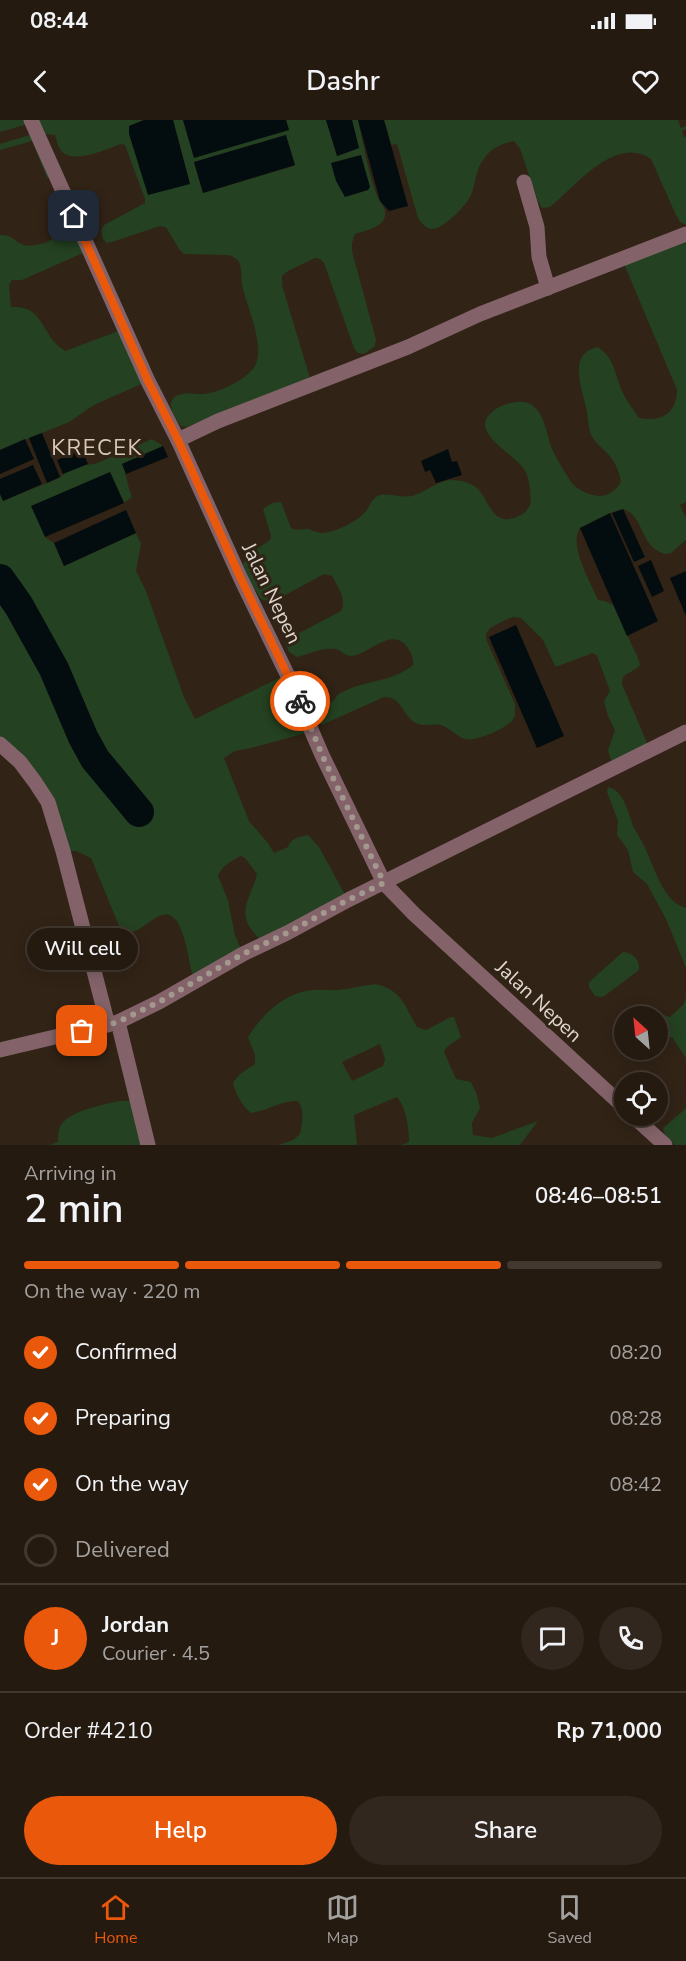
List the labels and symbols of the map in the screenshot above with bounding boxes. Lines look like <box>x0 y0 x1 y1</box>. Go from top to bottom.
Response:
pin <box>48 190 99 241</box>
district label: KRECEK <box>51 433 143 463</box>
street label: Jalan Nepen <box>235 537 308 648</box>
courier <box>270 671 330 731</box>
callout: Will cell <box>26 929 138 971</box>
street label: Jalan Nepen <box>489 954 588 1048</box>
pin <box>56 1005 107 1056</box>
north arrow <box>614 1006 668 1060</box>

